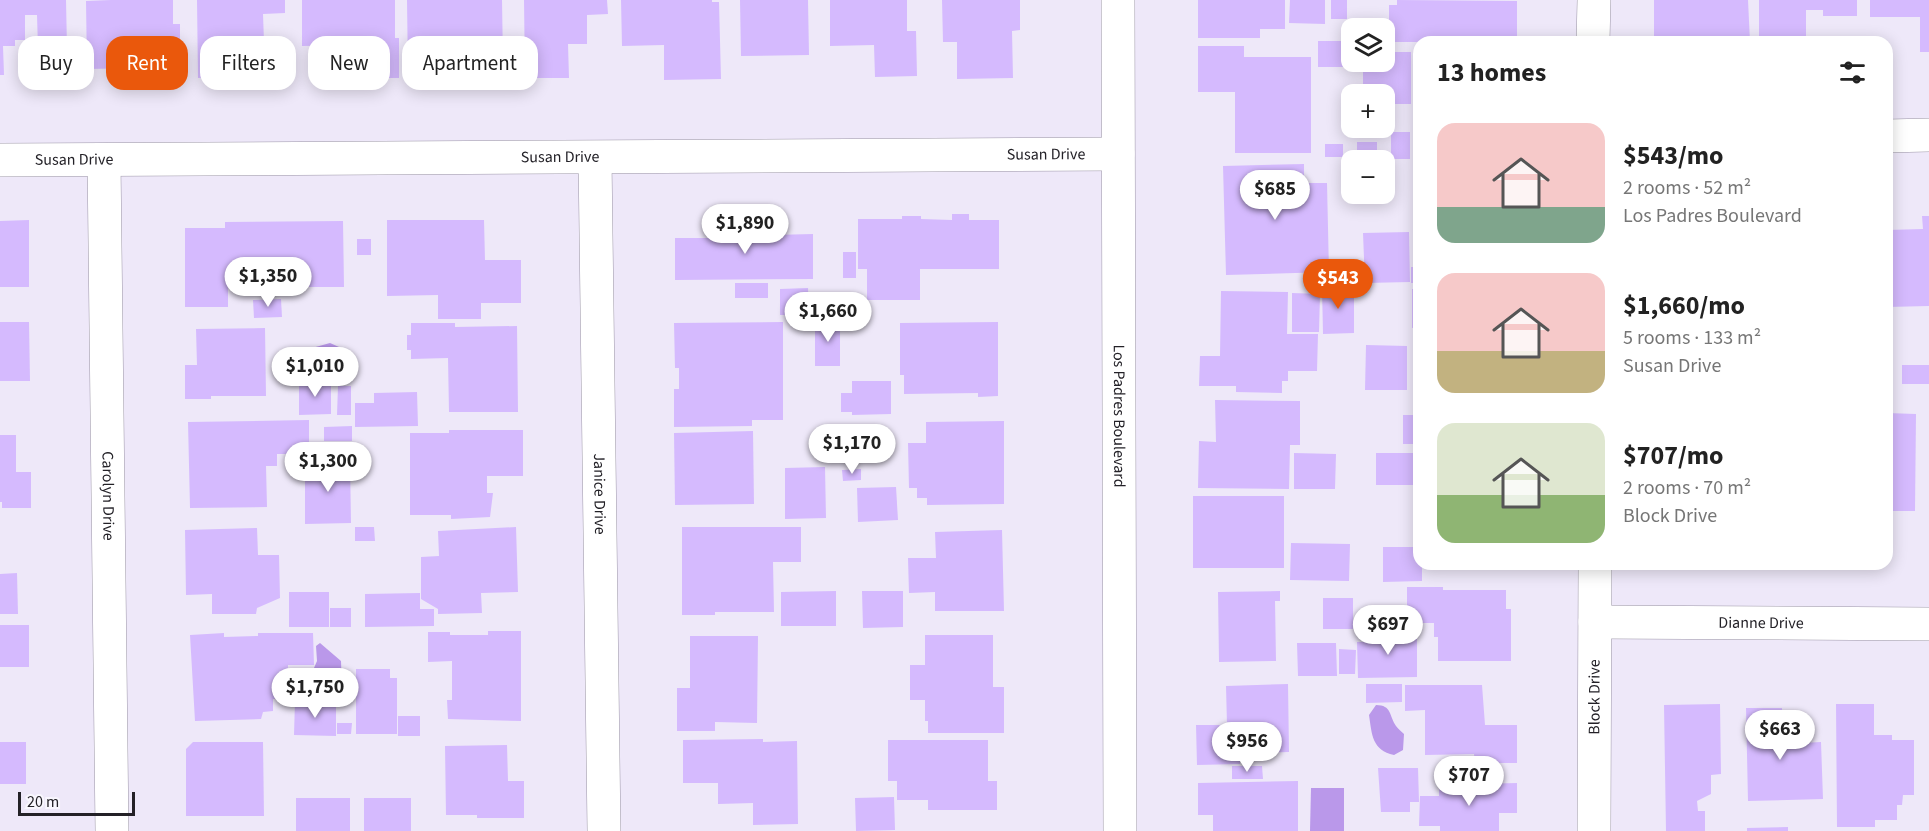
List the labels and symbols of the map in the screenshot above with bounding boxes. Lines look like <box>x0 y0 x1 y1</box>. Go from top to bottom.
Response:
street label: Susan Drive <box>1007 143 1085 166</box>
street label: Susan Drive <box>521 146 599 168</box>
street label: Susan Drive <box>35 148 113 171</box>
pin: $685 <box>1239 170 1311 221</box>
pin: $1,890 <box>696 204 794 255</box>
pin: $1,350 <box>219 257 317 308</box>
pin: $543 <box>1302 259 1374 310</box>
pin: $1,660 <box>779 292 877 343</box>
street label: Los Padres Boulevard <box>1108 344 1130 488</box>
pin: $1,010 <box>266 347 364 398</box>
pin: $1,170 <box>803 424 901 475</box>
pin: $1,300 <box>279 442 377 493</box>
street label: Carolyn Drive <box>96 451 120 541</box>
street label: Janice Drive <box>588 453 611 535</box>
pin: $697 <box>1352 605 1424 656</box>
street label: Dianne Drive <box>1718 612 1804 634</box>
street label: Block Drive <box>1583 659 1606 735</box>
pin: $1,750 <box>266 668 364 719</box>
pin: $663 <box>1744 710 1816 761</box>
pin: $956 <box>1211 722 1283 773</box>
pin: $707 <box>1433 756 1505 807</box>
scale bar <box>18 789 135 816</box>

